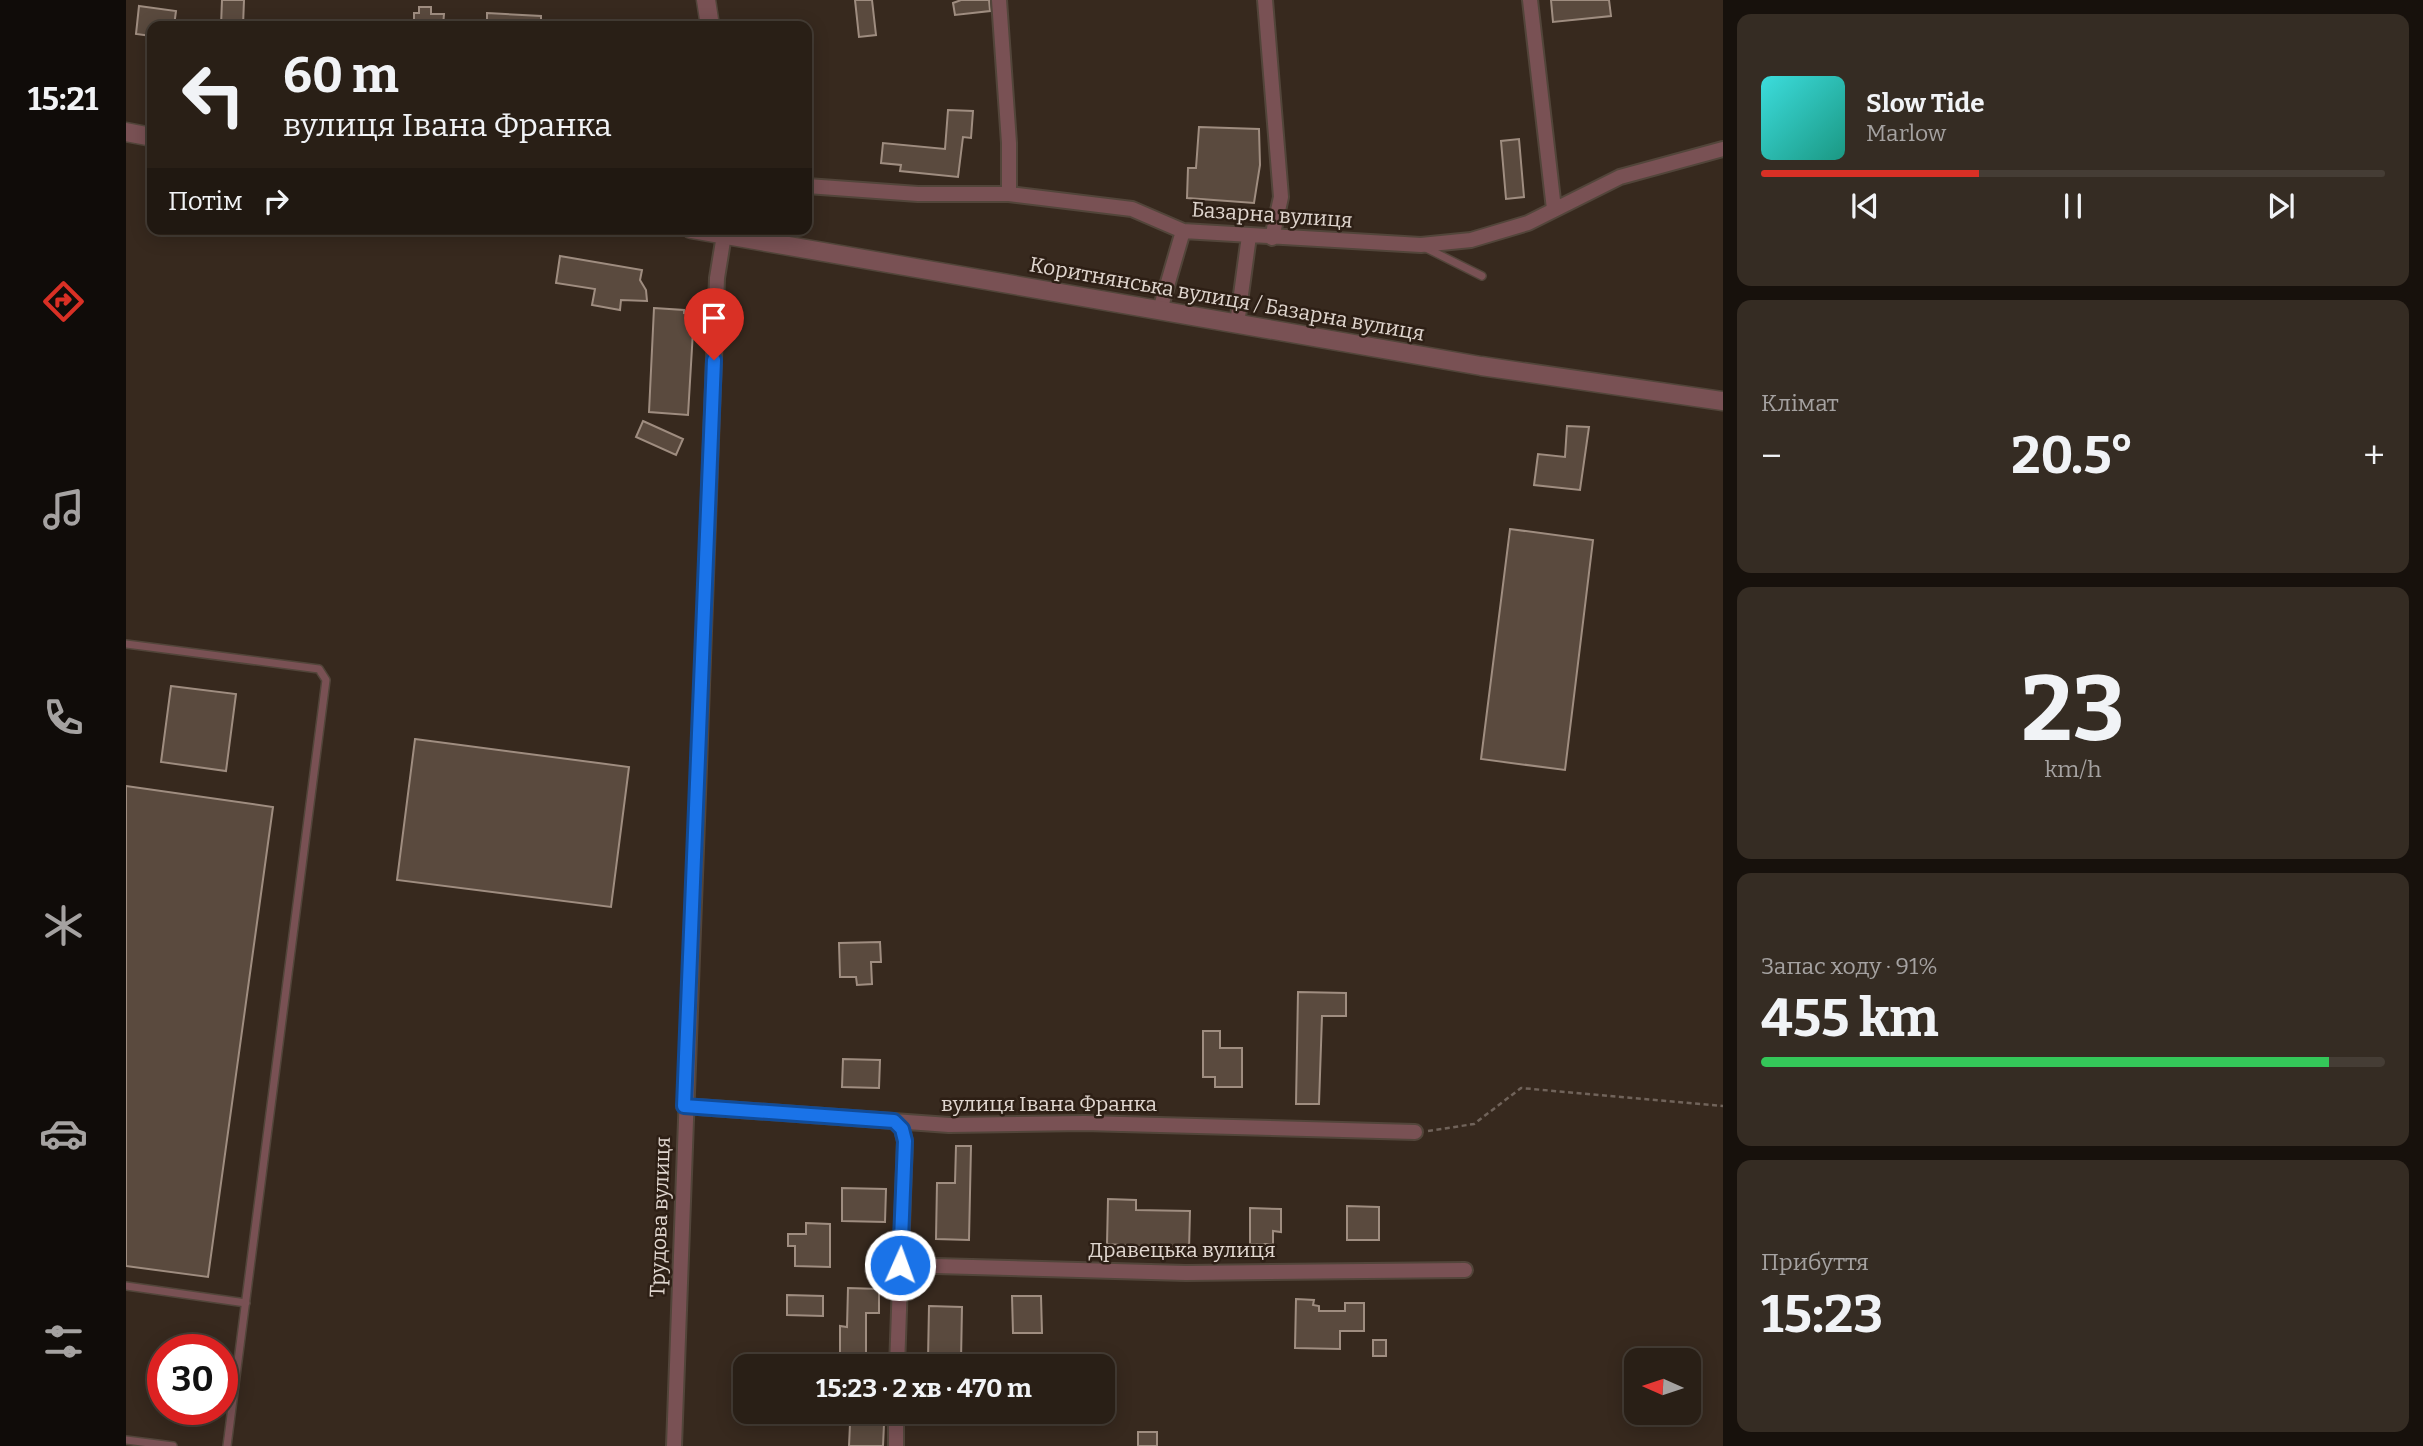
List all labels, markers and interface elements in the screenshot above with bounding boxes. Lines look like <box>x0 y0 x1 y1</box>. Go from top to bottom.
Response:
text: 60 m <box>283 46 399 105</box>
icon: left <box>168 49 259 140</box>
text: 15:21 <box>28 80 98 118</box>
text: Slow Tide <box>1866 88 1985 119</box>
text: вулиця Івана Франка <box>283 106 612 144</box>
text: Marlow <box>1866 119 1946 147</box>
icon: right <box>257 182 295 220</box>
text: Потім <box>168 186 243 217</box>
icon: previous <box>1846 187 1884 225</box>
icon: pause <box>2054 187 2092 225</box>
icon: next <box>2262 187 2300 225</box>
street label: Базарна вулиця <box>1191 196 1353 234</box>
street label: Коритнянська вулиця / Базарна вулиця <box>1027 251 1427 347</box>
icon: directions <box>39 277 88 326</box>
pin <box>684 288 744 360</box>
icon: arrive <box>695 299 733 337</box>
text: Клімат <box>1761 389 1839 417</box>
text: 20.5° <box>2011 424 2134 487</box>
text: − <box>1761 433 1782 479</box>
text: + <box>2363 433 2385 479</box>
icon: music <box>39 485 88 534</box>
text: 23 <box>2021 655 2125 764</box>
icon: phone <box>39 693 88 742</box>
text: km/h <box>2045 755 2101 783</box>
icon: climate <box>39 901 88 950</box>
text: Запас ходу · 91% <box>1761 952 1938 980</box>
text: 455 km <box>1761 987 1939 1050</box>
street label: вулиця Івана Франка <box>941 1091 1157 1117</box>
icon: car <box>39 1109 88 1158</box>
street label: Трудова вулиця <box>644 1136 676 1298</box>
position arrow <box>863 1228 937 1302</box>
street label: Дравецька вулиця <box>1088 1237 1276 1263</box>
text: Прибуття <box>1761 1248 1869 1276</box>
text: 15:23 <box>1761 1283 1883 1346</box>
icon: filters <box>39 1317 88 1366</box>
speed limit sign: 30 <box>147 1334 238 1425</box>
north arrow <box>1624 1348 1701 1424</box>
map controls <box>1624 1348 1701 1425</box>
text: 15:23 · 2 хв · 470 m <box>816 1373 1032 1404</box>

